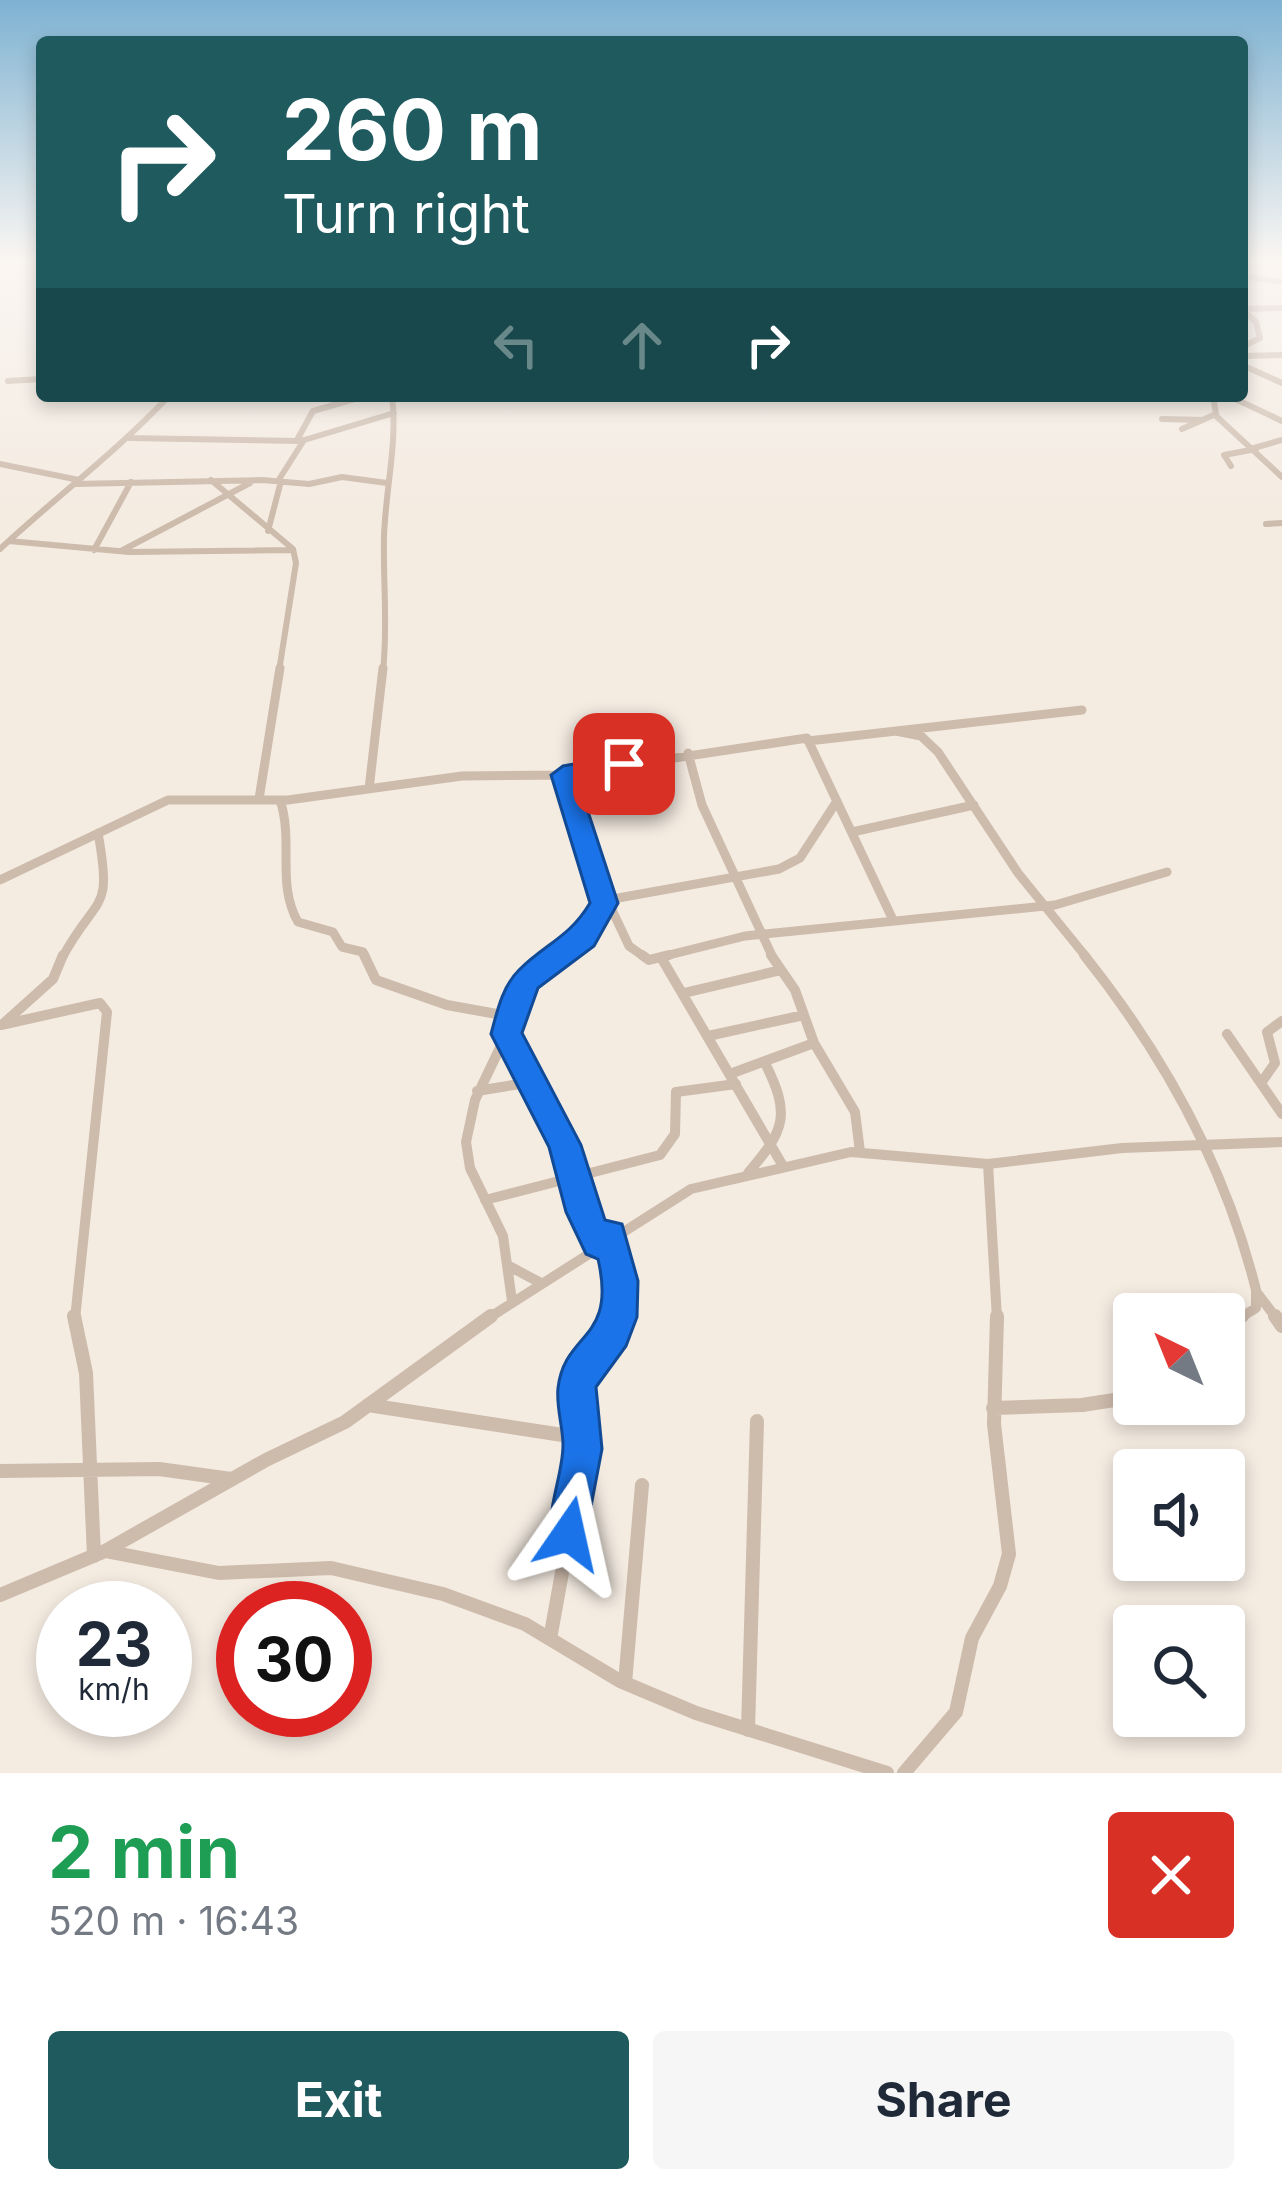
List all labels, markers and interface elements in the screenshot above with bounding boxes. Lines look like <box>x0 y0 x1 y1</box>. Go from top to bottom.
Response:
text: 260 m <box>282 79 543 180</box>
icon: right <box>84 84 240 240</box>
text: Turn right <box>282 181 530 246</box>
icon: left <box>483 312 549 378</box>
icon: ahead <box>609 312 675 378</box>
icon: right <box>735 312 801 378</box>
pin <box>573 713 675 815</box>
icon: arrive <box>591 731 657 797</box>
north arrow <box>1113 1293 1245 1425</box>
map controls <box>1113 1293 1245 1737</box>
button: sound <box>1113 1449 1245 1581</box>
position arrow <box>506 1471 632 1597</box>
speed limit sign: 30 <box>216 1581 372 1737</box>
button: search <box>1113 1605 1245 1737</box>
text: 23 <box>76 1608 152 1680</box>
text: km/h <box>78 1671 150 1707</box>
text: 2 min <box>48 1808 240 1895</box>
button: close <box>1108 1812 1234 1938</box>
text: 520 m · 16:43 <box>48 1897 299 1944</box>
button: Exit <box>48 2031 629 2169</box>
button: Share <box>653 2031 1234 2169</box>

